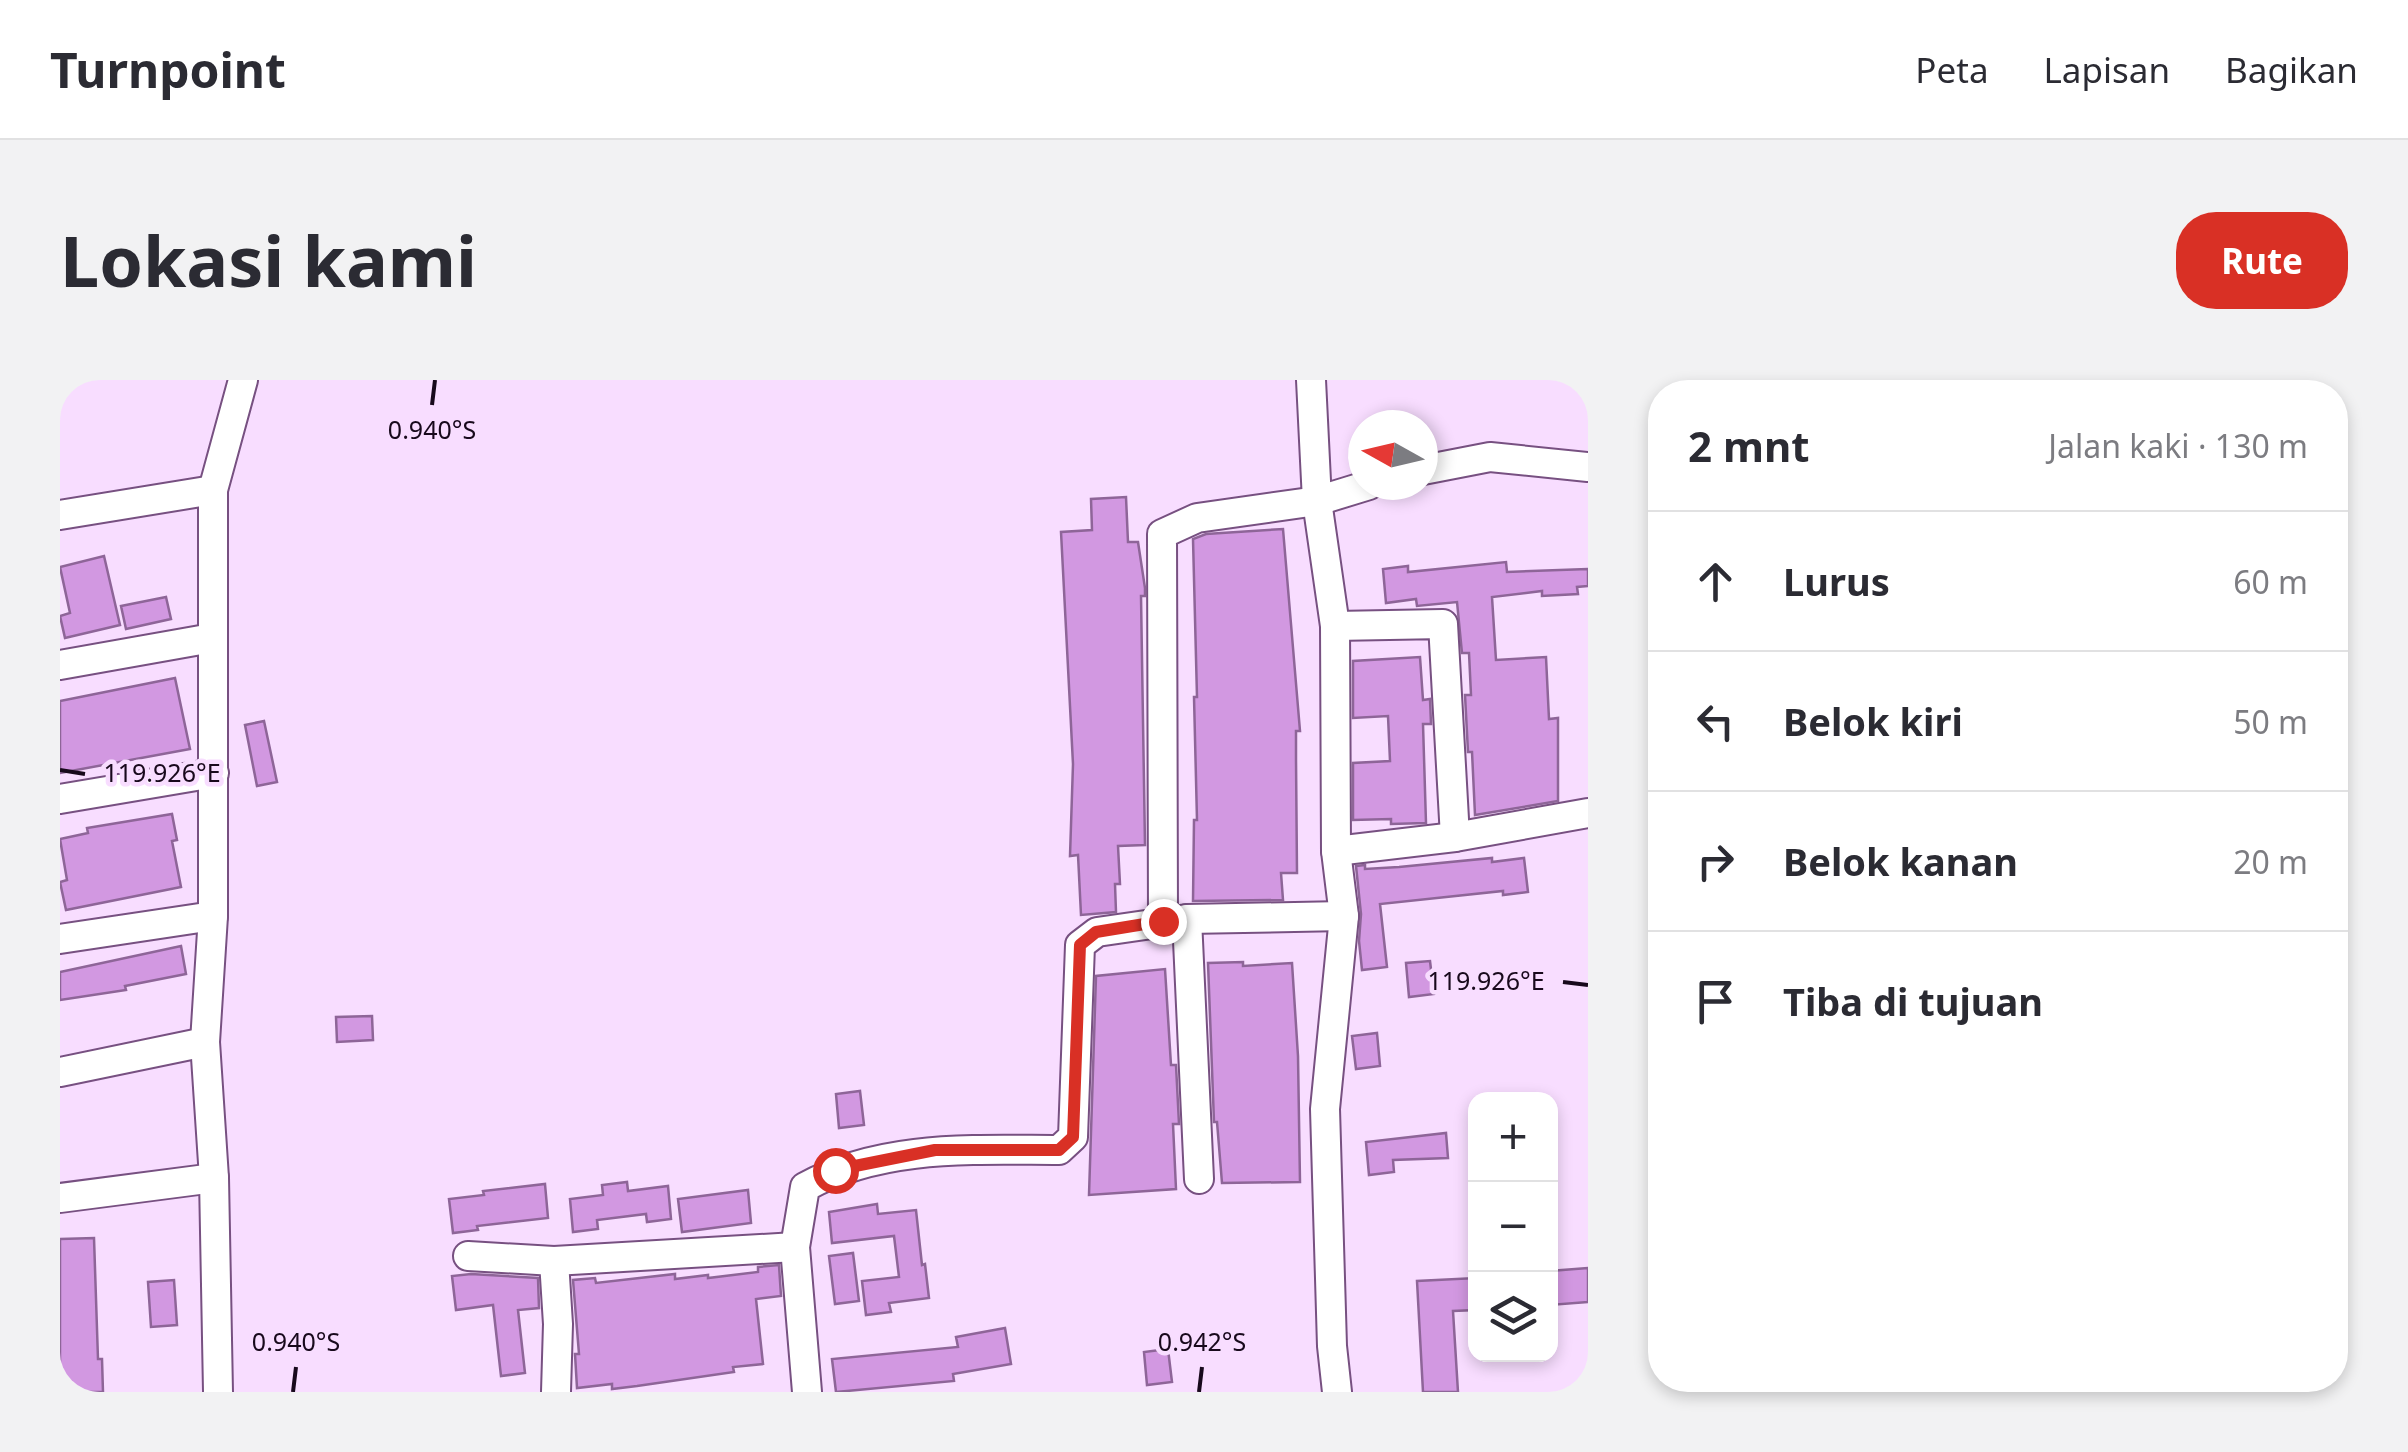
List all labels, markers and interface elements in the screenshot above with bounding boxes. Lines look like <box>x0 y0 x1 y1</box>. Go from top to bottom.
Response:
text: Turnpoint <box>50 37 286 102</box>
text: Peta <box>1915 46 1989 93</box>
text: Lapisan <box>2044 46 2170 93</box>
text: Bagikan <box>2225 46 2358 93</box>
text: Lokasi kami <box>60 212 477 308</box>
button: Rute <box>2176 212 2348 309</box>
north arrow <box>1348 410 1438 500</box>
text: 0.940°S <box>388 412 476 446</box>
text: 2 mnt <box>1688 417 1809 474</box>
text: Jalan kaki · 130 m <box>2048 424 2308 467</box>
icon: ahead <box>1688 554 1743 609</box>
text: Lurus <box>1783 555 1890 607</box>
text: 60 m <box>2233 560 2308 603</box>
icon: left <box>1688 694 1743 749</box>
text: Belok kiri <box>1783 695 1963 747</box>
text: 50 m <box>2233 700 2308 743</box>
text: 119.926°E <box>103 755 221 789</box>
icon: right <box>1688 834 1743 889</box>
text: Belok kanan <box>1783 835 2018 887</box>
text: 20 m <box>2233 840 2308 883</box>
route end <box>1141 899 1187 945</box>
text: 119.926°E <box>1427 963 1545 997</box>
icon: arrive <box>1688 974 1743 1029</box>
text: Tiba di tujuan <box>1783 975 2043 1027</box>
map controls <box>1468 1092 1558 1362</box>
button: + <box>1468 1092 1558 1182</box>
route start <box>813 1148 859 1194</box>
button: − <box>1468 1182 1558 1272</box>
button: layers <box>1468 1272 1558 1362</box>
text: 0.940°S <box>252 1324 340 1358</box>
text: 0.942°S <box>1158 1324 1246 1358</box>

